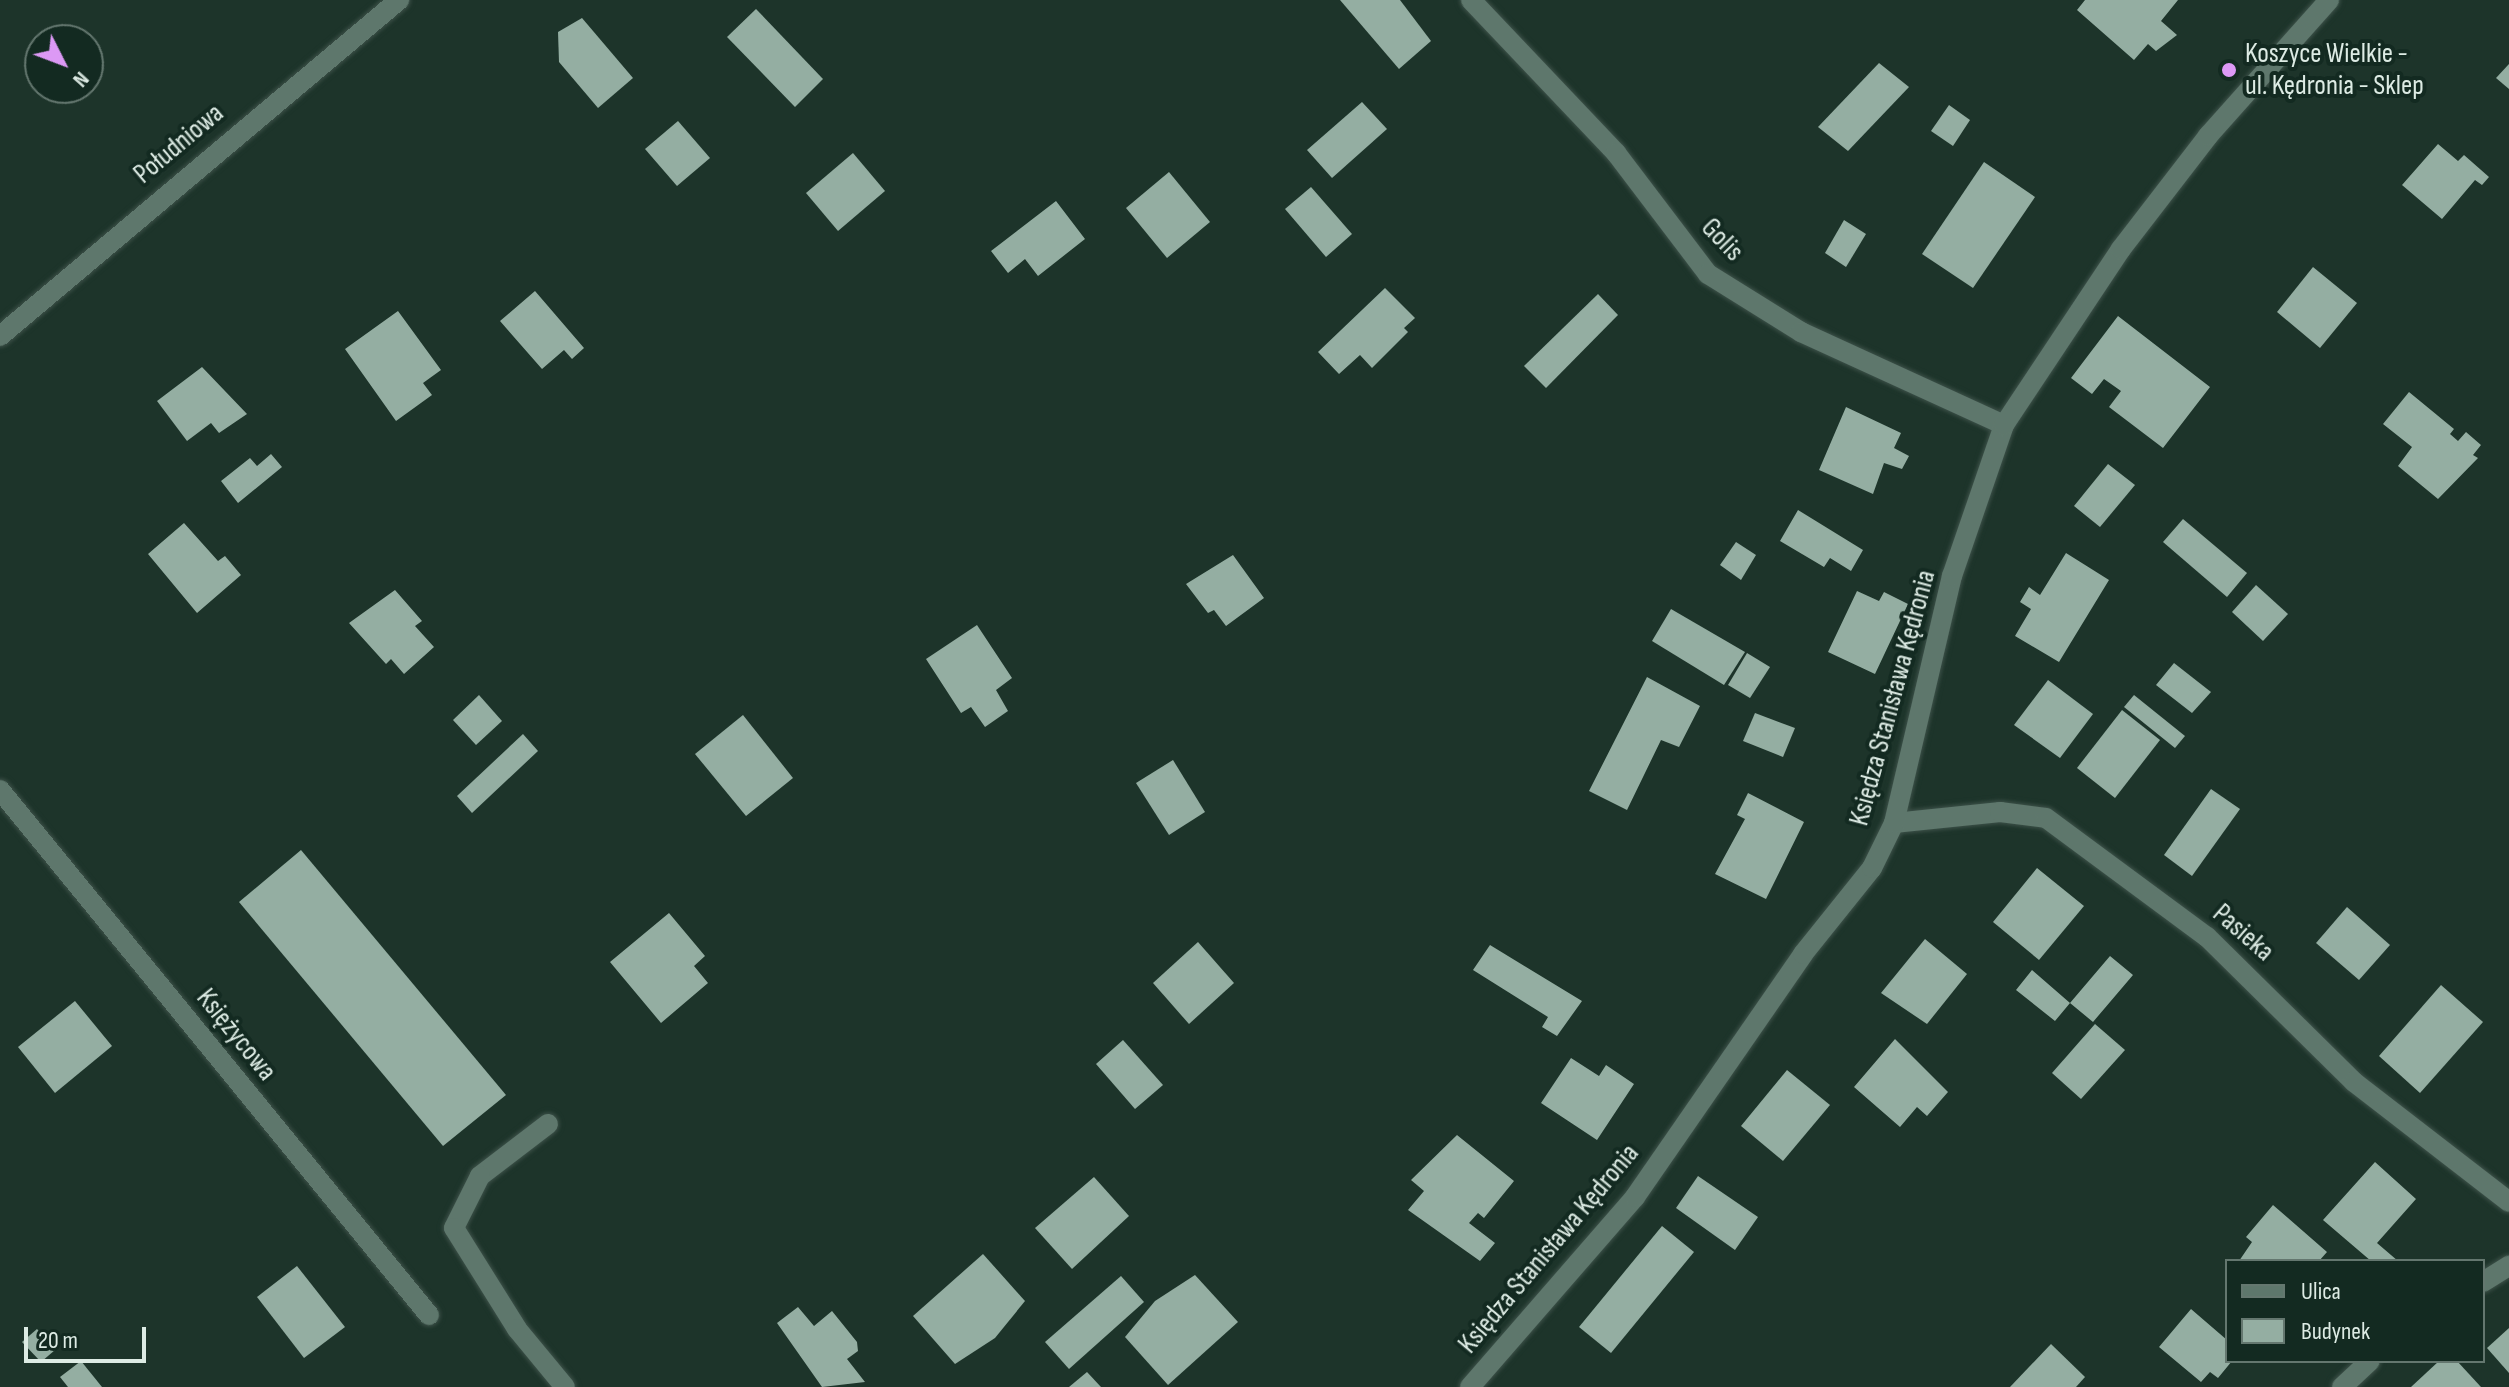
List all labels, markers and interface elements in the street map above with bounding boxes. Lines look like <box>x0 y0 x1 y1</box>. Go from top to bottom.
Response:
north arrow <box>24 24 104 104</box>
place label: Koszyce Wielkie - ul. Kędronia - Sklep <box>2245 37 2424 103</box>
marker: Koszyce Wielkie - ul. Kędronia - Sklep <box>2220 61 2238 79</box>
text: N <box>67 66 95 92</box>
street label: Południowa <box>127 97 231 191</box>
street label: Golis <box>1694 212 1750 268</box>
street label: Księdza Stanisława Kędronia <box>1843 567 1943 829</box>
street label: Pasieka <box>2205 897 2281 969</box>
street label: Księżycowa <box>189 982 283 1088</box>
street label: Księdza Stanisława Kędronia <box>1452 1137 1646 1361</box>
legend <box>2225 1259 2485 1363</box>
text: Ulica <box>2301 1277 2341 1306</box>
scale bar <box>28 1311 150 1361</box>
text: Budynek <box>2301 1317 2370 1346</box>
text: 20 m <box>38 1326 78 1355</box>

